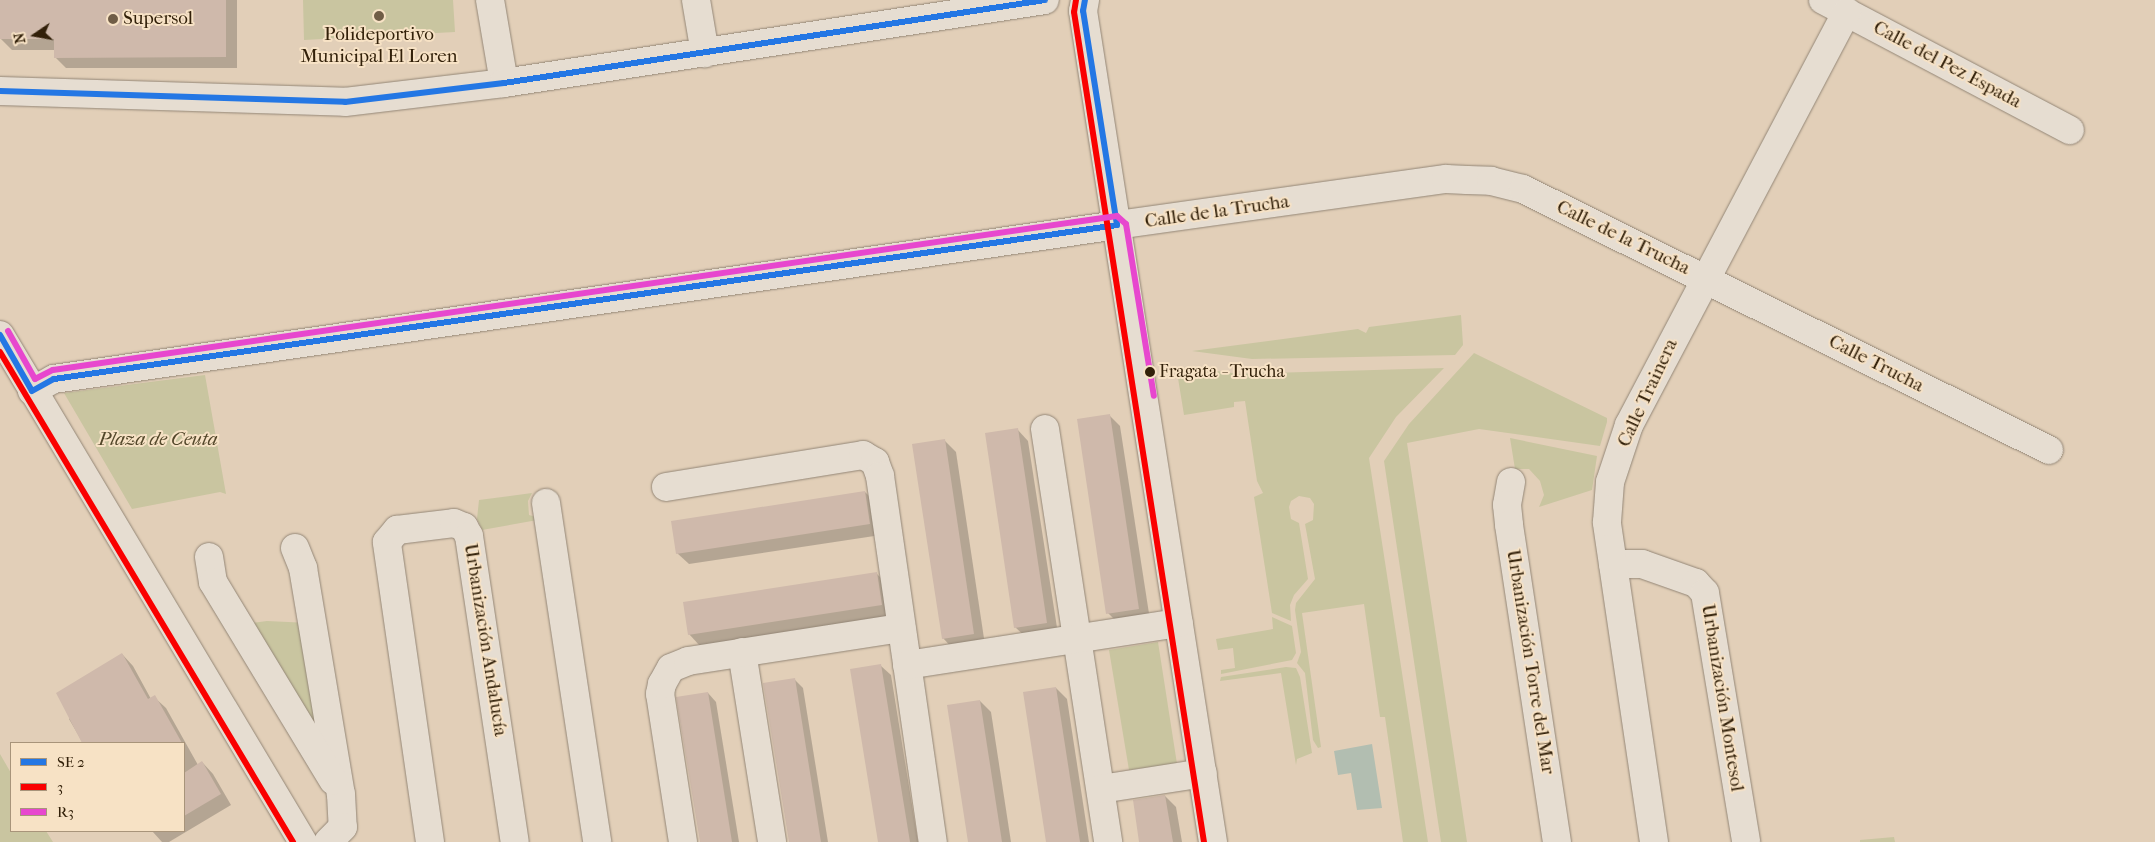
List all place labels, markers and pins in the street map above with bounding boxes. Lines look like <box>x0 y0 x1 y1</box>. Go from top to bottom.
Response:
place label: Supersol <box>123 8 193 30</box>
marker: Polideportivo Municipal El Loren <box>373 10 385 22</box>
marker: Supersol <box>107 13 119 25</box>
place label: Polideportivo Municipal El Loren <box>300 24 458 68</box>
place label: Fragata - Trucha <box>1159 361 1285 383</box>
marker: Fragata - Trucha <box>1145 367 1155 377</box>

